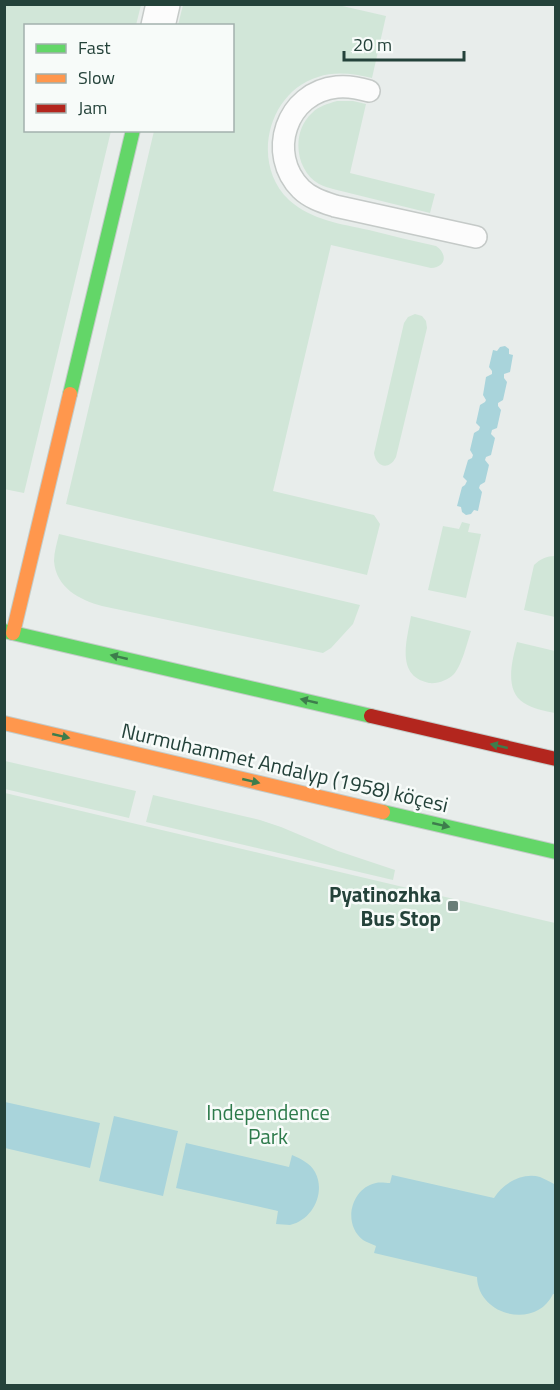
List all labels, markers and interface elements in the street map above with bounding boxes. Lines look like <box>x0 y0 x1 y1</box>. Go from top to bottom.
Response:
legend <box>24 24 234 132</box>
scale bar <box>344 24 464 62</box>
text: 20 m <box>353 31 392 58</box>
text: Fast <box>78 34 111 61</box>
text: Slow <box>78 64 115 91</box>
text: Jam <box>78 94 107 121</box>
one-way arrow <box>109 652 128 662</box>
one-way arrow <box>299 696 318 706</box>
street label: Nurmuhammet Andalyp (1958) köçesi <box>118 714 452 820</box>
one-way arrow <box>52 732 71 742</box>
one-way arrow <box>489 741 508 750</box>
one-way arrow <box>242 777 261 786</box>
one-way arrow <box>432 821 450 831</box>
place label: Pyatinozhka Bus Stop <box>329 878 441 934</box>
marker: Pyatinozhka Bus Stop <box>446 899 460 913</box>
park label: Independence Park <box>206 1096 330 1152</box>

